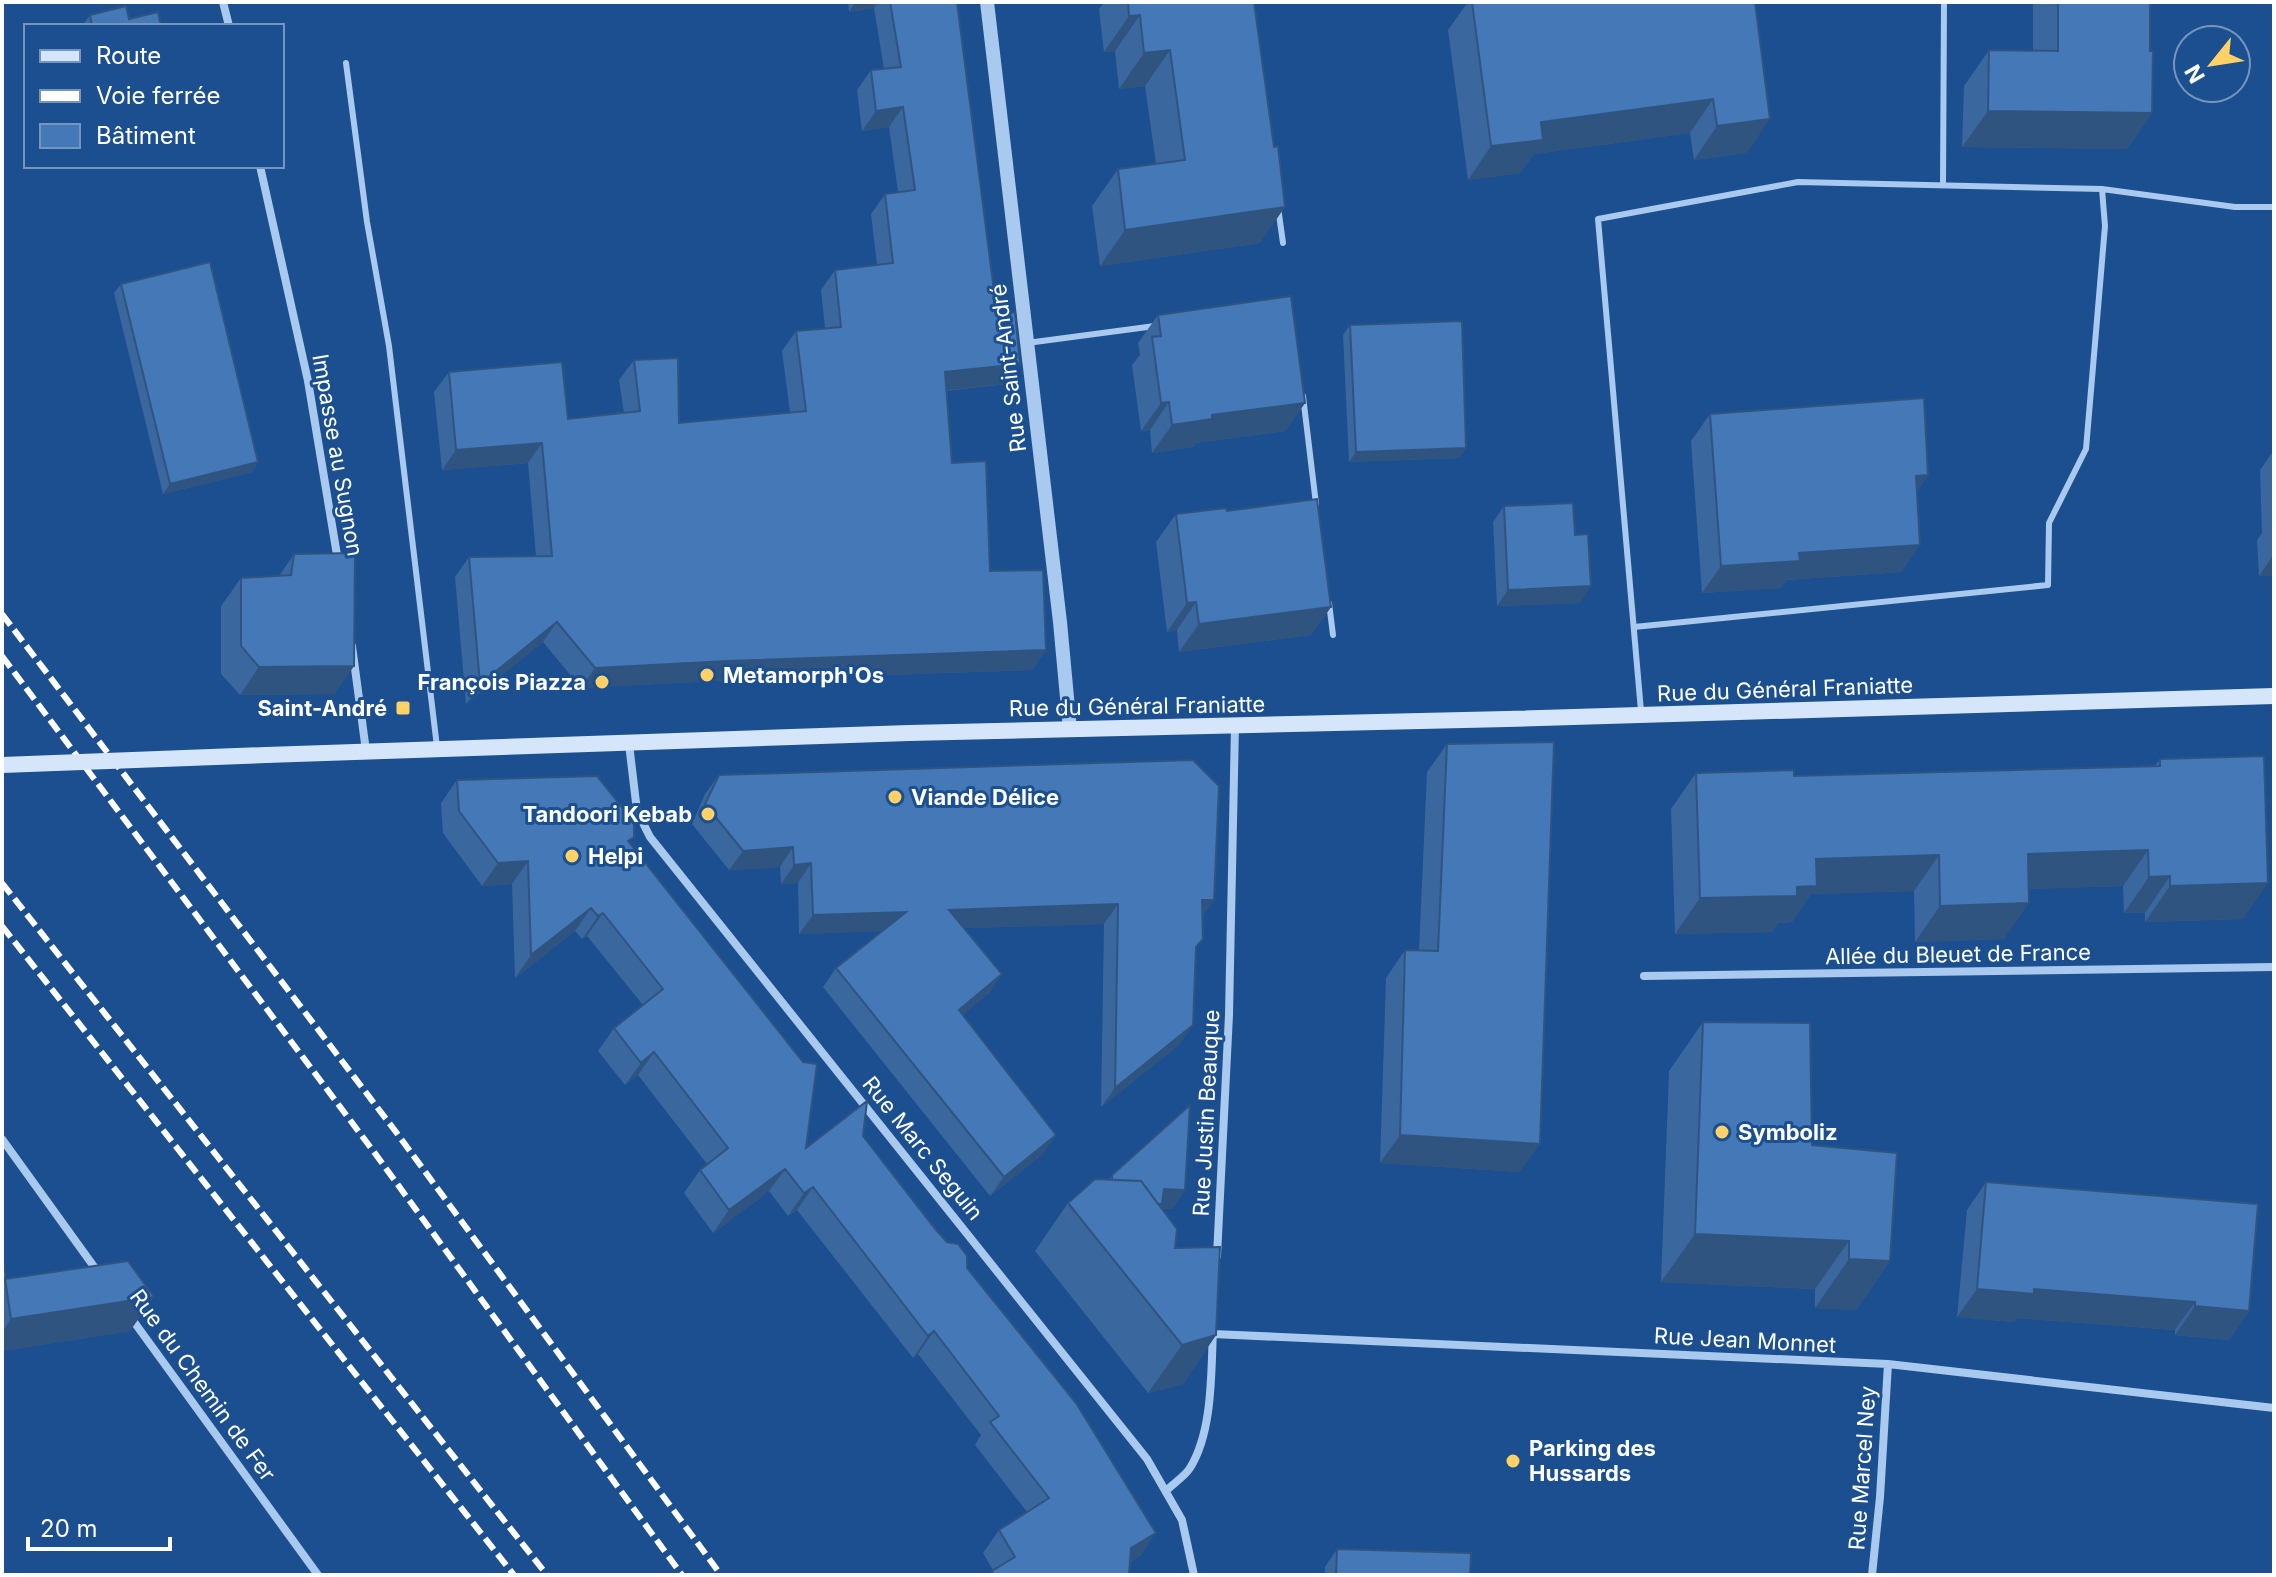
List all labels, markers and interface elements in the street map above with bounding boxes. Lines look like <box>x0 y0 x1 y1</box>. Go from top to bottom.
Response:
legend <box>24 24 284 168</box>
north arrow <box>2172 24 2252 104</box>
text: Route <box>96 41 161 70</box>
text: N <box>2179 60 2210 88</box>
text: Voie ferrée <box>96 81 221 110</box>
text: Bâtiment <box>96 121 196 150</box>
street label: Rue Saint-André <box>985 282 1031 454</box>
street label: Impasse au Sugnon <box>307 352 369 558</box>
place label: Metamorph'Os <box>723 662 884 688</box>
marker: Metamorph'Os <box>698 666 716 684</box>
place label: François Piazza <box>417 669 586 695</box>
street label: Rue du Général Franiatte <box>1657 672 1913 706</box>
marker: François Piazza <box>593 673 611 691</box>
street label: Rue du Général Franiatte <box>1009 691 1265 721</box>
place label: Saint-André <box>257 695 387 721</box>
marker: Saint-André <box>394 699 412 717</box>
place label: Viande Délice <box>911 784 1059 810</box>
marker: Viande Délice <box>886 788 904 806</box>
place label: Tandoori Kebab <box>523 801 692 827</box>
marker: Tandoori Kebab <box>699 805 717 823</box>
place label: Helpi <box>588 843 643 869</box>
marker: Helpi <box>563 847 581 865</box>
street label: Allée du Bleuet de France <box>1825 939 2091 969</box>
street label: Rue Justin Beauque <box>1188 1009 1224 1217</box>
street label: Rue Marc Seguin <box>857 1071 989 1225</box>
place label: Symboliz <box>1738 1119 1838 1145</box>
marker: Symboliz <box>1713 1123 1731 1141</box>
street label: Rue du Chemin de Fer <box>125 1284 281 1486</box>
street label: Rue Jean Monnet <box>1653 1322 1837 1358</box>
street label: Rue Marcel Ney <box>1843 1385 1881 1551</box>
place label: Parking des Hussards <box>1529 1435 1656 1486</box>
marker: Parking des Hussards <box>1504 1452 1522 1470</box>
scale bar <box>28 1501 170 1551</box>
text: 20 m <box>40 1514 98 1543</box>

